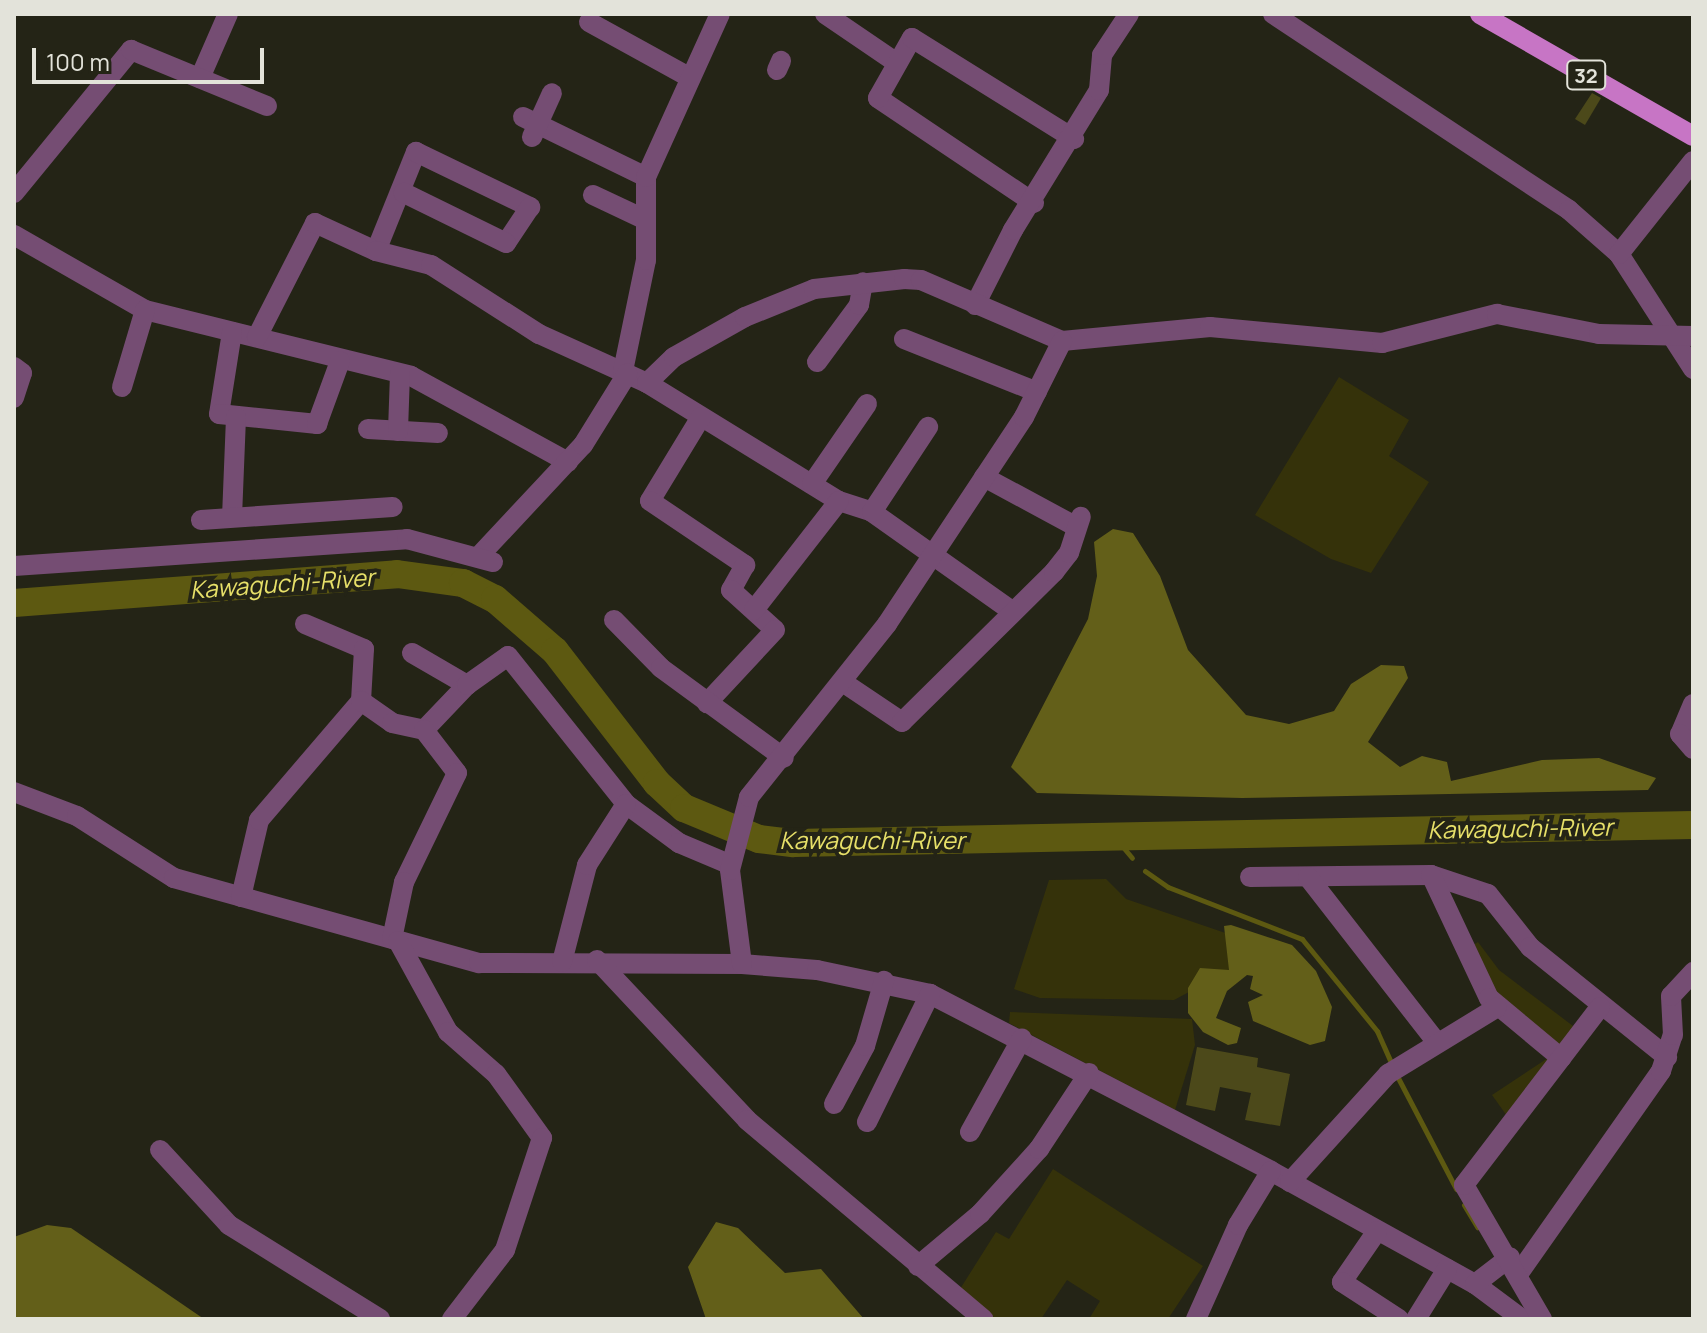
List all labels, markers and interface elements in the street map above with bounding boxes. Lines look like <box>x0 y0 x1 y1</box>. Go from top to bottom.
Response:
scale bar <box>36 32 268 82</box>
text: 100 m <box>46 45 110 78</box>
road number: 32 <box>1566 59 1606 91</box>
water label: Kawaguchi-River <box>189 562 375 604</box>
water label: Kawaguchi-River <box>1427 812 1613 844</box>
water label: Kawaguchi-River <box>780 826 964 854</box>

